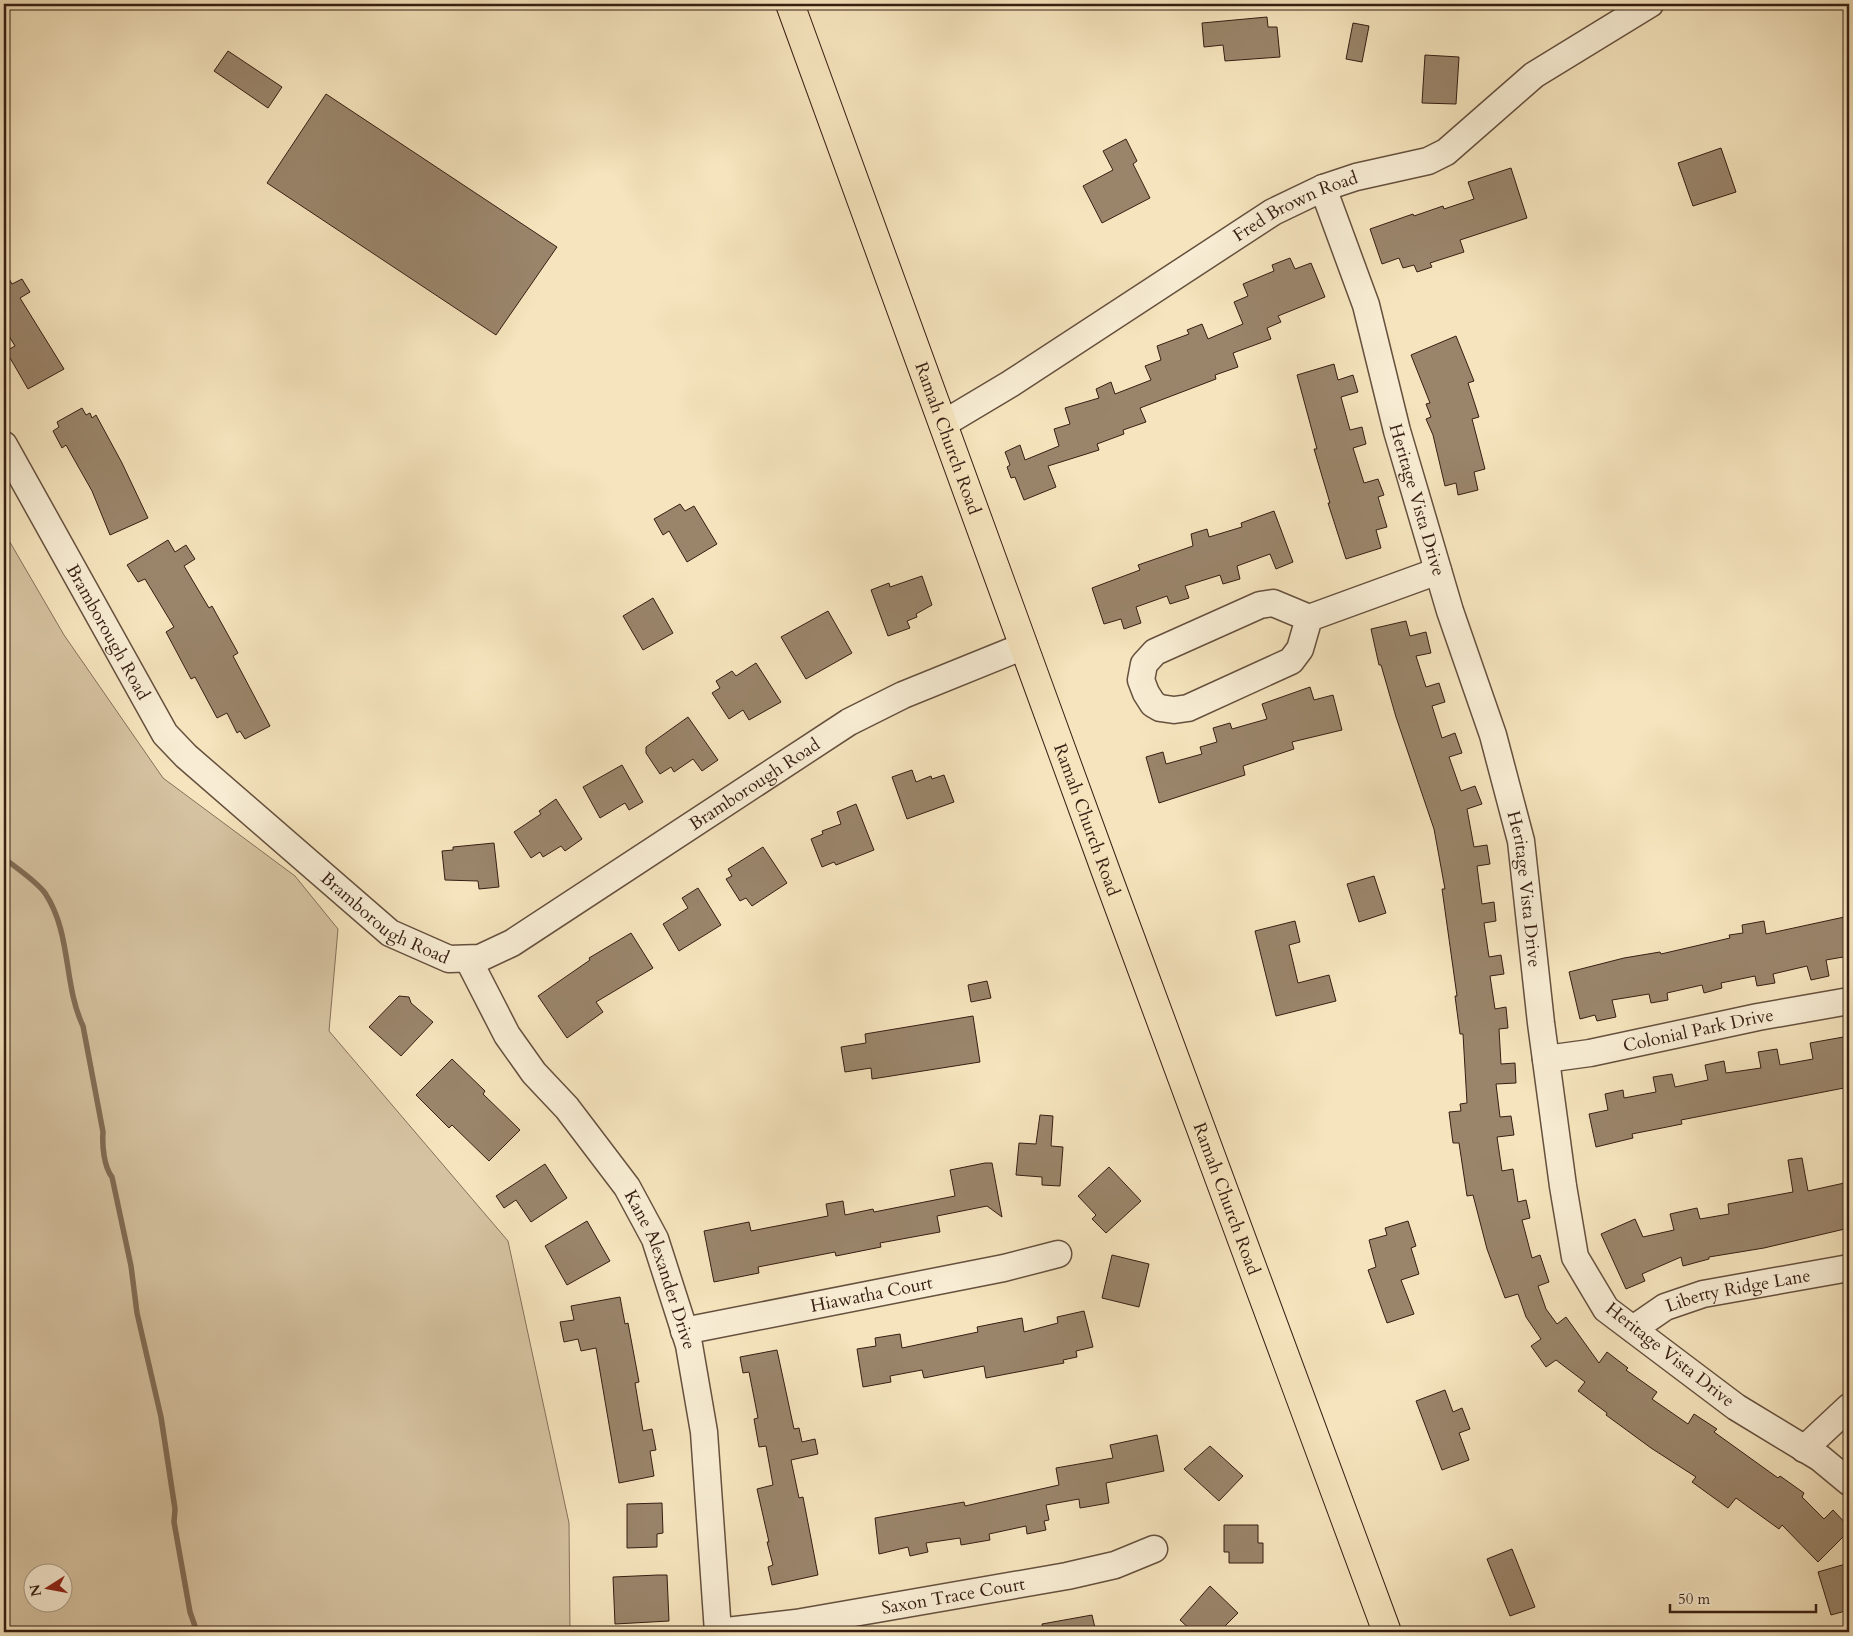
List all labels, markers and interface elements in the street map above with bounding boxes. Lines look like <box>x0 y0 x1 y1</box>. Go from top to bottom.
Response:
street label: Fred Brown Road <box>1228 165 1361 248</box>
street label: Ramah Church Road <box>909 358 987 518</box>
street label: Heritage Vista Drive <box>1383 421 1451 579</box>
street label: Bramborough Road <box>60 560 156 705</box>
street label: Bramborough Road <box>684 732 825 836</box>
street label: Ramah Church Road <box>1048 740 1126 900</box>
street label: Heritage Vista Drive <box>1501 808 1547 969</box>
street label: Bramborough Road <box>315 866 454 970</box>
street label: Colonial Park Drive <box>1621 1002 1775 1058</box>
street label: Ramah Church Road <box>1187 1119 1267 1279</box>
street label: Kane Alexander Drive <box>618 1185 702 1351</box>
street label: Liberty Ridge Lane <box>1662 1263 1812 1318</box>
street label: Hiawatha Court <box>808 1270 935 1318</box>
street label: Heritage Vista Drive <box>1600 1297 1740 1413</box>
north arrow <box>22 1564 72 1614</box>
street label: Saxon Trace Court <box>880 1571 1027 1620</box>
scale bar <box>1670 1581 1817 1613</box>
text: N <box>25 1583 46 1598</box>
text: 50 m <box>1678 1589 1710 1609</box>

